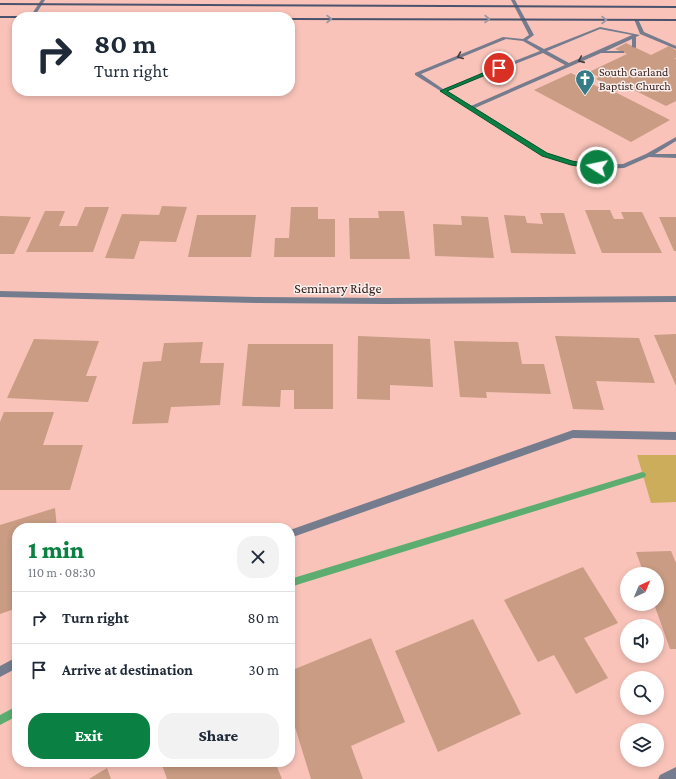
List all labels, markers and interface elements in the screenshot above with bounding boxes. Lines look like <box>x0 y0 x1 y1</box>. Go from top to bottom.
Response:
one-way arrow <box>326 15 332 23</box>
one-way arrow <box>484 15 490 23</box>
one-way arrow <box>601 16 607 24</box>
icon: right <box>28 28 80 80</box>
text: 80 m <box>94 28 156 59</box>
one-way arrow <box>457 51 465 59</box>
pin <box>482 51 516 85</box>
one-way arrow <box>577 55 585 63</box>
icon: arrive <box>488 57 510 79</box>
text: Turn right <box>94 61 168 81</box>
place label: South Garland Baptist Church <box>599 65 671 93</box>
church icon: South Garland Baptist Church <box>574 68 596 96</box>
position arrow <box>576 146 618 188</box>
street label: Seminary Ridge <box>294 280 382 296</box>
text: 1 min <box>28 536 84 563</box>
button: close <box>237 536 279 578</box>
text: 110 m · 08:30 <box>28 565 96 580</box>
north arrow <box>620 567 664 611</box>
map controls <box>620 567 664 767</box>
icon: right <box>28 607 50 629</box>
text: Turn right <box>62 610 129 626</box>
text: 80 m <box>248 610 279 626</box>
button: sound <box>620 619 664 663</box>
icon: arrive <box>28 659 50 681</box>
text: Arrive at destination <box>62 662 193 678</box>
text: 30 m <box>249 662 279 678</box>
button: search <box>620 671 664 715</box>
button: Exit <box>28 713 150 759</box>
button: Share <box>158 713 279 759</box>
button: layers <box>620 723 664 767</box>

